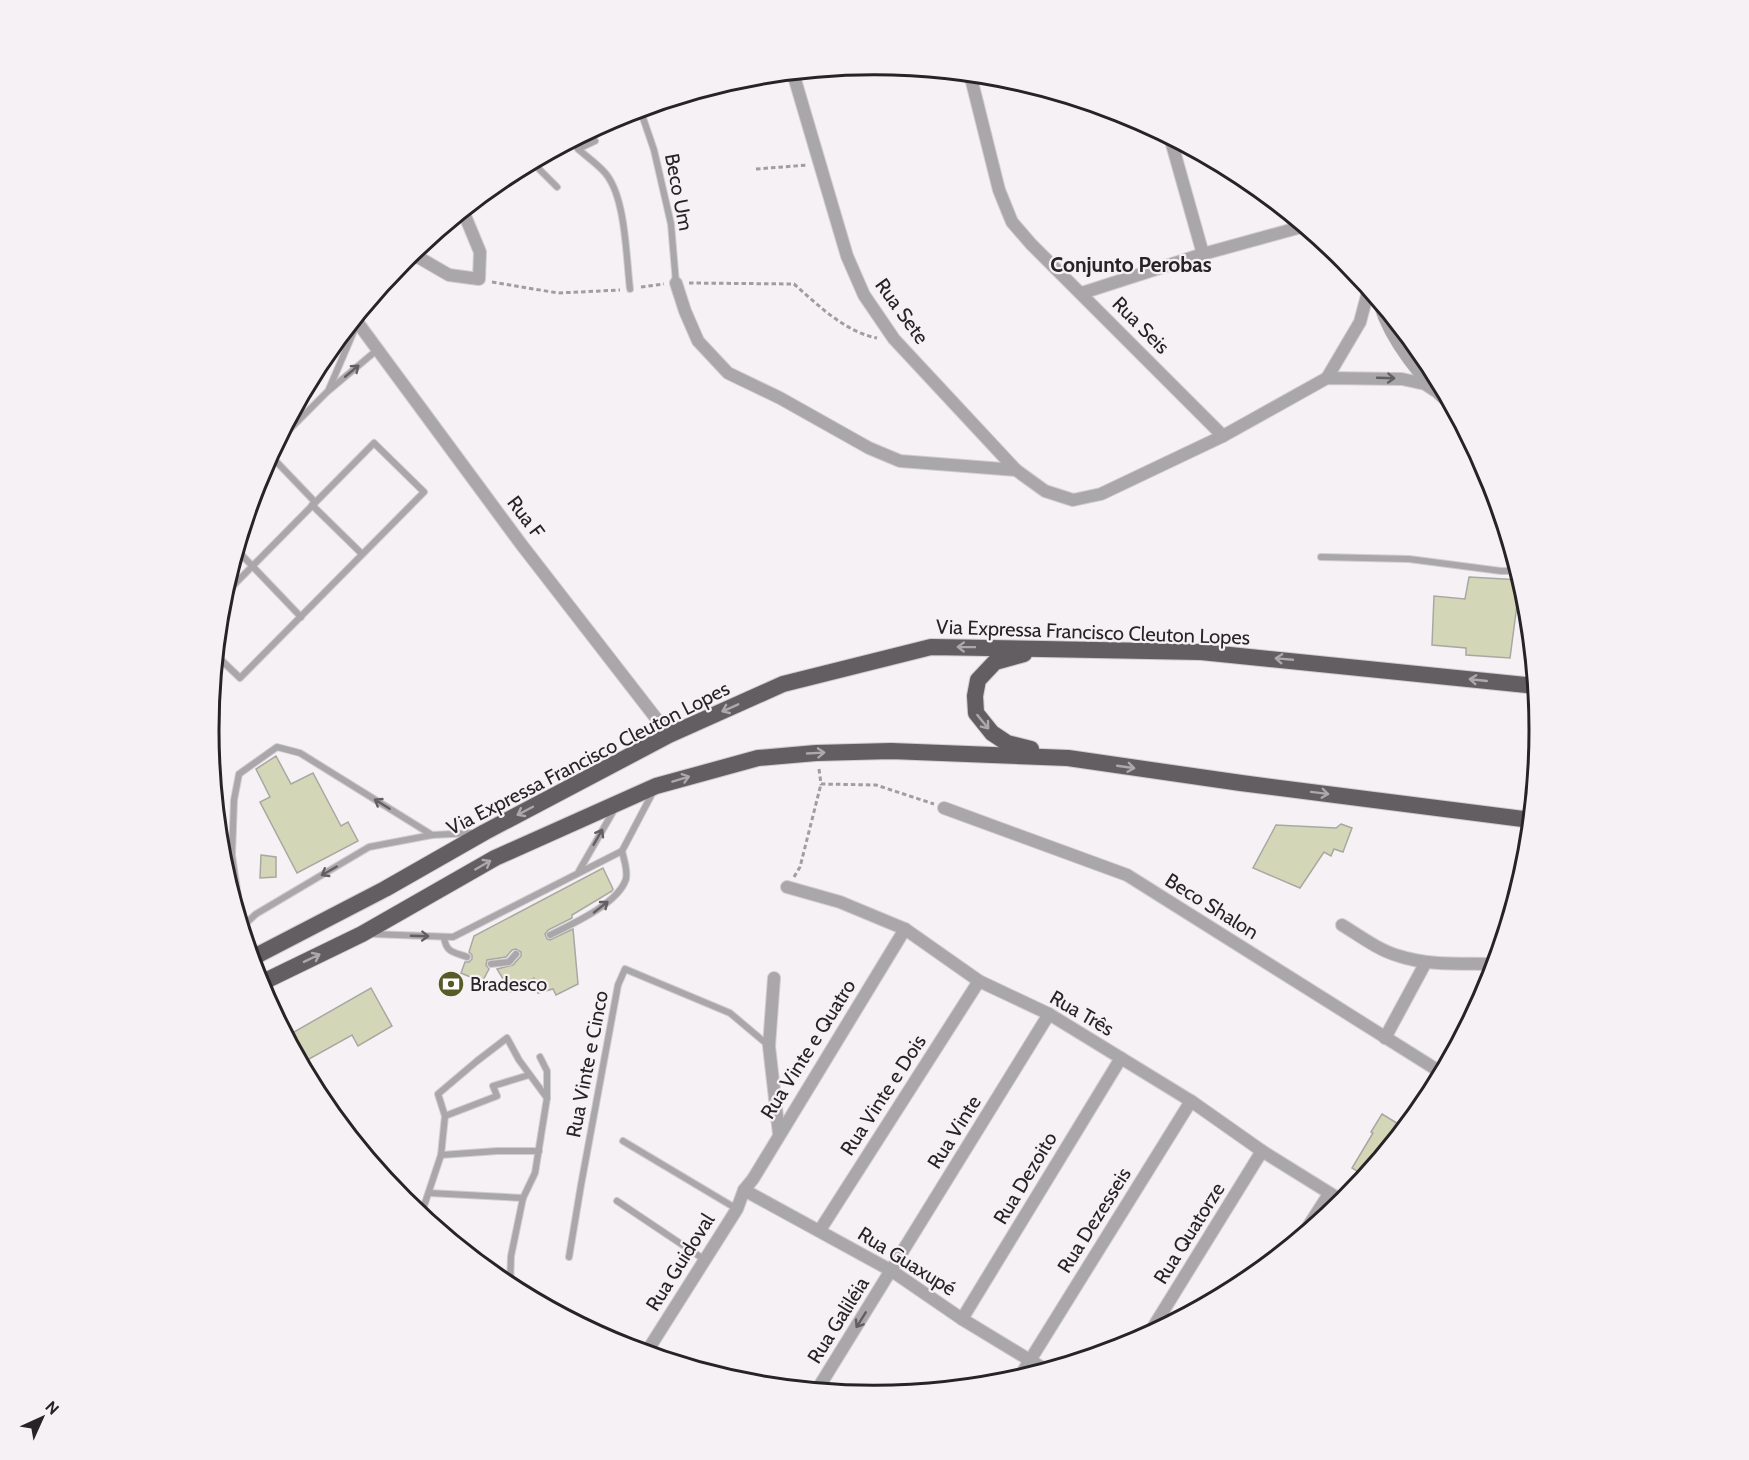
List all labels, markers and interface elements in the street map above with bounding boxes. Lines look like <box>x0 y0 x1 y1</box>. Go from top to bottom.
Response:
street label: Beco Um <box>660 151 698 233</box>
district label: Conjunto Perobas <box>1050 252 1212 277</box>
street label: Rua Sete <box>870 274 934 348</box>
street label: Rua Seis <box>1107 291 1175 359</box>
one-way arrow <box>344 364 359 378</box>
one-way arrow <box>1375 372 1395 384</box>
street label: Rua F <box>502 491 550 543</box>
street label: Via Expressa Francisco Cleuton Lopes <box>936 615 1250 649</box>
one-way arrow <box>957 641 977 653</box>
one-way arrow <box>1274 654 1294 665</box>
one-way arrow <box>1468 674 1488 685</box>
street label: Via Expressa Francisco Cleuton Lopes <box>443 676 733 840</box>
one-way arrow <box>721 702 739 714</box>
one-way arrow <box>976 713 989 729</box>
one-way arrow <box>806 747 826 758</box>
one-way arrow <box>1116 761 1136 772</box>
one-way arrow <box>671 773 690 784</box>
one-way arrow <box>1309 788 1329 799</box>
one-way arrow <box>374 798 391 810</box>
one-way arrow <box>516 806 534 817</box>
one-way arrow <box>592 829 604 846</box>
one-way arrow <box>474 858 491 870</box>
one-way arrow <box>321 865 338 877</box>
street label: Beco Shalon <box>1161 868 1263 944</box>
one-way arrow <box>593 900 609 913</box>
one-way arrow <box>410 931 430 942</box>
one-way arrow <box>302 952 320 963</box>
bank icon: Bradesco <box>436 969 466 999</box>
place label: Bradesco <box>470 972 547 996</box>
street label: Rua Vinte e Quatro <box>755 975 861 1123</box>
street label: Rua Três <box>1046 985 1118 1041</box>
street label: Rua Vinte e Cinco <box>561 988 613 1140</box>
street label: Rua Vinte e Dois <box>835 1030 931 1160</box>
street label: Rua Vinte <box>922 1091 986 1173</box>
street label: Rua Dezoito <box>988 1128 1062 1228</box>
street label: Rua Dezesseis <box>1052 1163 1136 1277</box>
street label: Rua Quatorze <box>1148 1178 1230 1288</box>
street label: Rua Guidoval <box>641 1209 720 1315</box>
street label: Rua Guaxupé <box>854 1221 960 1301</box>
street label: Rua Galiléia <box>802 1272 874 1368</box>
one-way arrow <box>854 1311 866 1328</box>
north arrow <box>12 1388 72 1448</box>
text: N <box>42 1397 63 1418</box>

